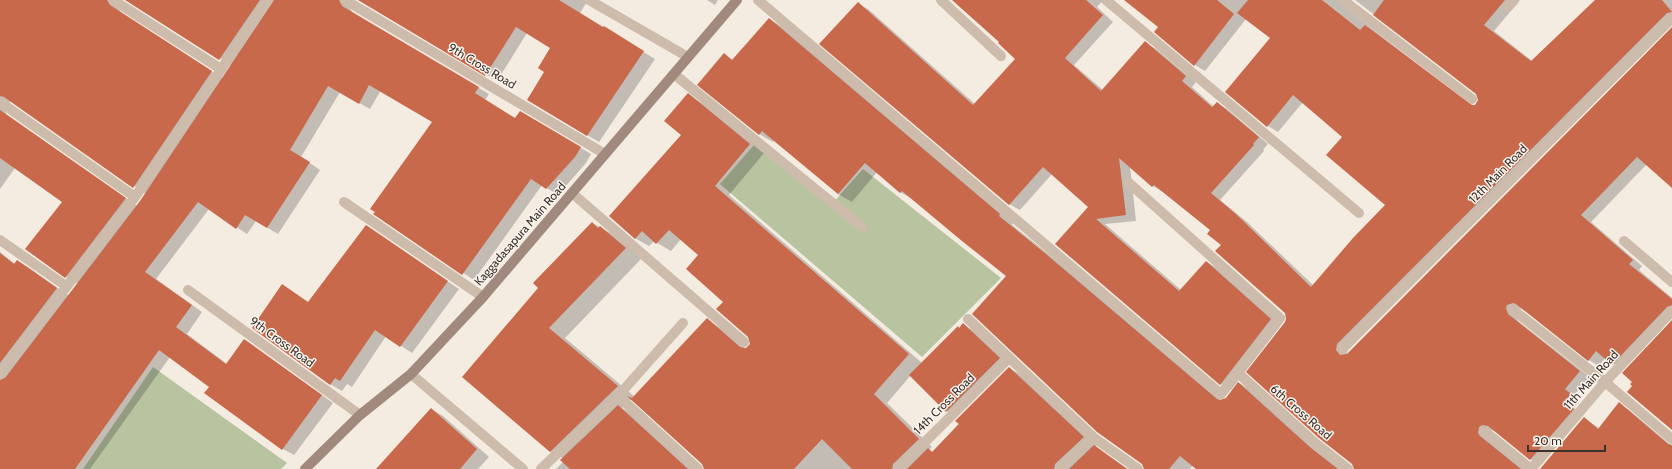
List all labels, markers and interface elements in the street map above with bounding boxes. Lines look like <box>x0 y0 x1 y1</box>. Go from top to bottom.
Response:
street label: 9th Cross Road <box>446 39 519 92</box>
street label: 12th Main Road <box>1465 141 1530 206</box>
street label: Kaggadasapura Main Road <box>471 179 569 288</box>
street label: 9th Cross Road <box>247 313 318 370</box>
street label: 11th Main Road <box>1560 347 1621 412</box>
street label: 14th Cross Road <box>910 370 977 437</box>
street label: 6th Cross Road <box>1268 381 1335 442</box>
scale bar <box>1528 427 1605 453</box>
text: 20 m <box>1534 433 1562 448</box>

